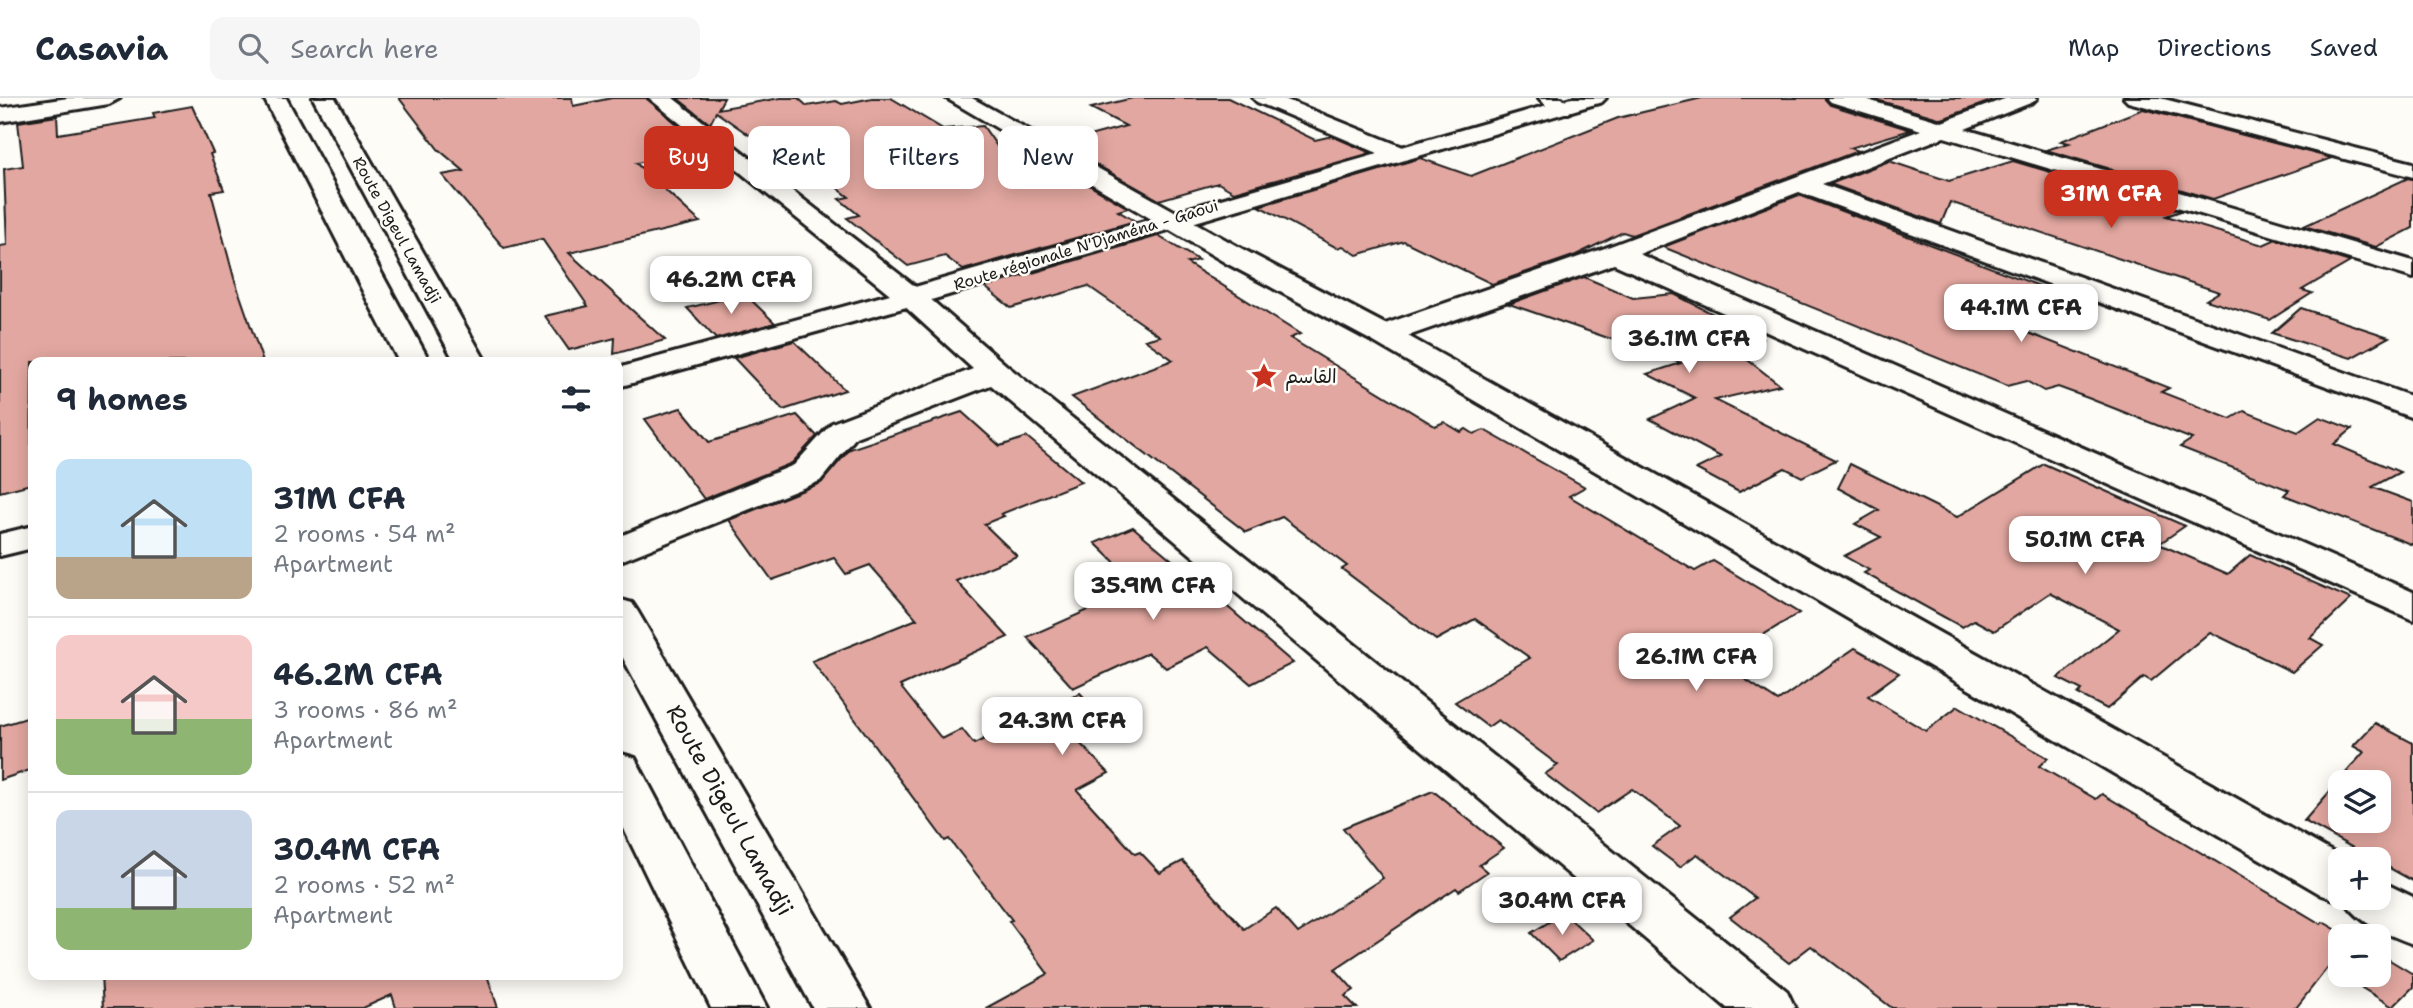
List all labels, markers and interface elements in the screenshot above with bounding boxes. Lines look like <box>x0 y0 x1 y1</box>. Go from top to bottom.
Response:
search box <box>210 17 700 80</box>
text: Casavia <box>35 26 168 71</box>
icon: search <box>234 29 272 67</box>
text: Search here <box>290 31 439 66</box>
text: Map <box>2068 32 2119 64</box>
text: Directions <box>2157 32 2272 64</box>
text: Saved <box>2310 32 2378 64</box>
chip: Buy <box>644 126 734 189</box>
chip: Rent <box>748 126 850 189</box>
chip: Filters <box>864 126 984 189</box>
chip: New <box>998 126 1098 189</box>
street label: Route Digeul Lamadji <box>348 153 446 307</box>
pin: 31M CFA <box>2046 170 2176 230</box>
text: 31M CFA <box>2060 178 2162 208</box>
street label: Route régionale N'Djaména - Gaoui <box>951 195 1221 295</box>
pin: 46.2M CFA <box>651 256 811 316</box>
text: 46.2M CFA <box>666 264 796 294</box>
pin: 44.1M CFA <box>1941 285 2101 344</box>
text: 44.1M CFA <box>1960 292 2082 322</box>
pin: 36.1M CFA <box>1609 316 1769 375</box>
text: 36.1M CFA <box>1628 323 1750 353</box>
place icon: القاسم <box>1249 361 1279 391</box>
place label: القاسم <box>1285 364 1337 391</box>
text: 9 homes <box>56 379 188 420</box>
icon: filters <box>557 380 595 418</box>
text: 31M CFA <box>273 478 406 519</box>
icon: home <box>112 487 196 571</box>
pin: 50.1M CFA <box>2005 517 2165 576</box>
text: 2 rooms · 54 m² <box>273 519 456 549</box>
text: 50.1M CFA <box>2025 524 2145 554</box>
text: Apartment <box>273 549 393 579</box>
pin: 35.9M CFA <box>1073 562 1233 622</box>
text: 35.9M CFA <box>1090 570 1216 600</box>
pin: 26.1M CFA <box>1616 634 1776 693</box>
text: 26.1M CFA <box>1635 641 1757 671</box>
text: 46.2M CFA <box>273 654 443 695</box>
icon: home <box>112 663 196 747</box>
text: 3 rooms · 86 m² <box>273 695 458 725</box>
pin: 24.3M CFA <box>982 698 1142 757</box>
street label: Route Digeul Lamadji <box>660 699 800 921</box>
text: 24.3M CFA <box>998 705 1126 735</box>
text: Apartment <box>273 725 393 755</box>
map controls <box>2328 770 2391 987</box>
button: layers <box>2328 770 2391 833</box>
text: 30.4M CFA <box>273 829 440 870</box>
icon: home <box>112 838 196 922</box>
button: + <box>2328 847 2391 910</box>
text: 2 rooms · 52 m² <box>273 870 455 900</box>
pin: 30.4M CFA <box>1482 878 1642 937</box>
text: 30.4M CFA <box>1498 885 1626 915</box>
text: Apartment <box>273 900 393 930</box>
button: − <box>2328 924 2391 987</box>

